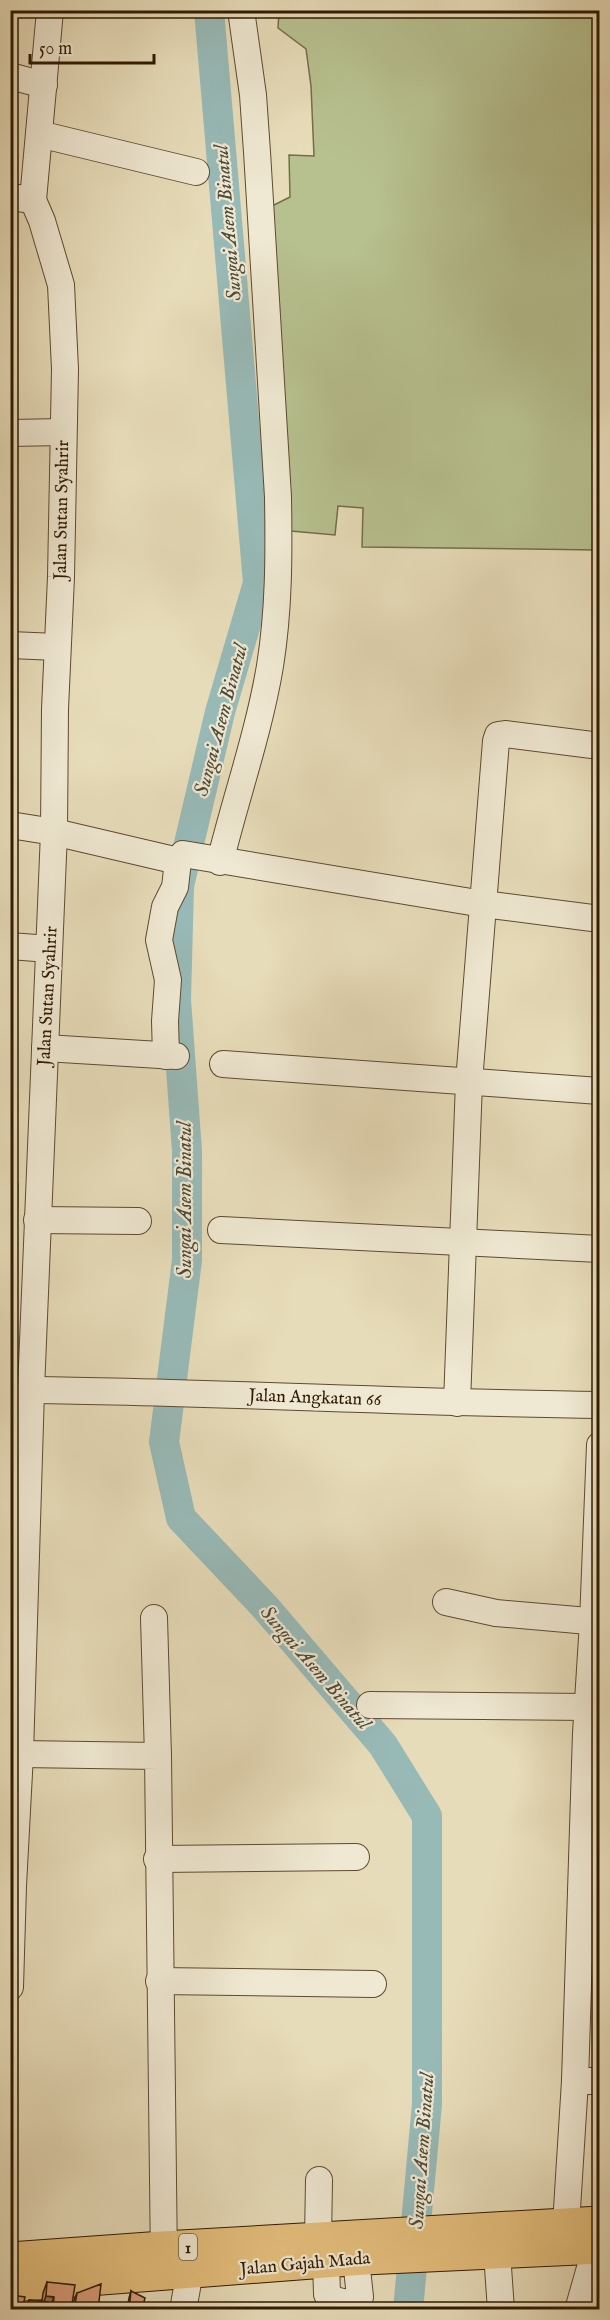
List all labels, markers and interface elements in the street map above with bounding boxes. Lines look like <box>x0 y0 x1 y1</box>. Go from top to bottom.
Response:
scale bar <box>30 27 154 65</box>
text: 50 m <box>39 38 72 61</box>
water label: Sungai Asem Binatul <box>209 142 249 302</box>
street label: Jalan Sutan Syahrir <box>50 439 75 582</box>
water label: Sungai Asem Binatul <box>189 639 255 799</box>
street label: Jalan Sutan Syahrir <box>33 925 64 1069</box>
water label: Sungai Asem Binatul <box>173 1120 199 1278</box>
street label: Jalan Angkatan 66 <box>246 1385 382 1412</box>
water label: Sungai Asem Binatul <box>253 1601 377 1738</box>
water label: Sungai Asem Binatul <box>405 2070 442 2230</box>
road number: 1 <box>179 2234 197 2260</box>
street label: Jalan Gajah Mada <box>237 2247 371 2282</box>

